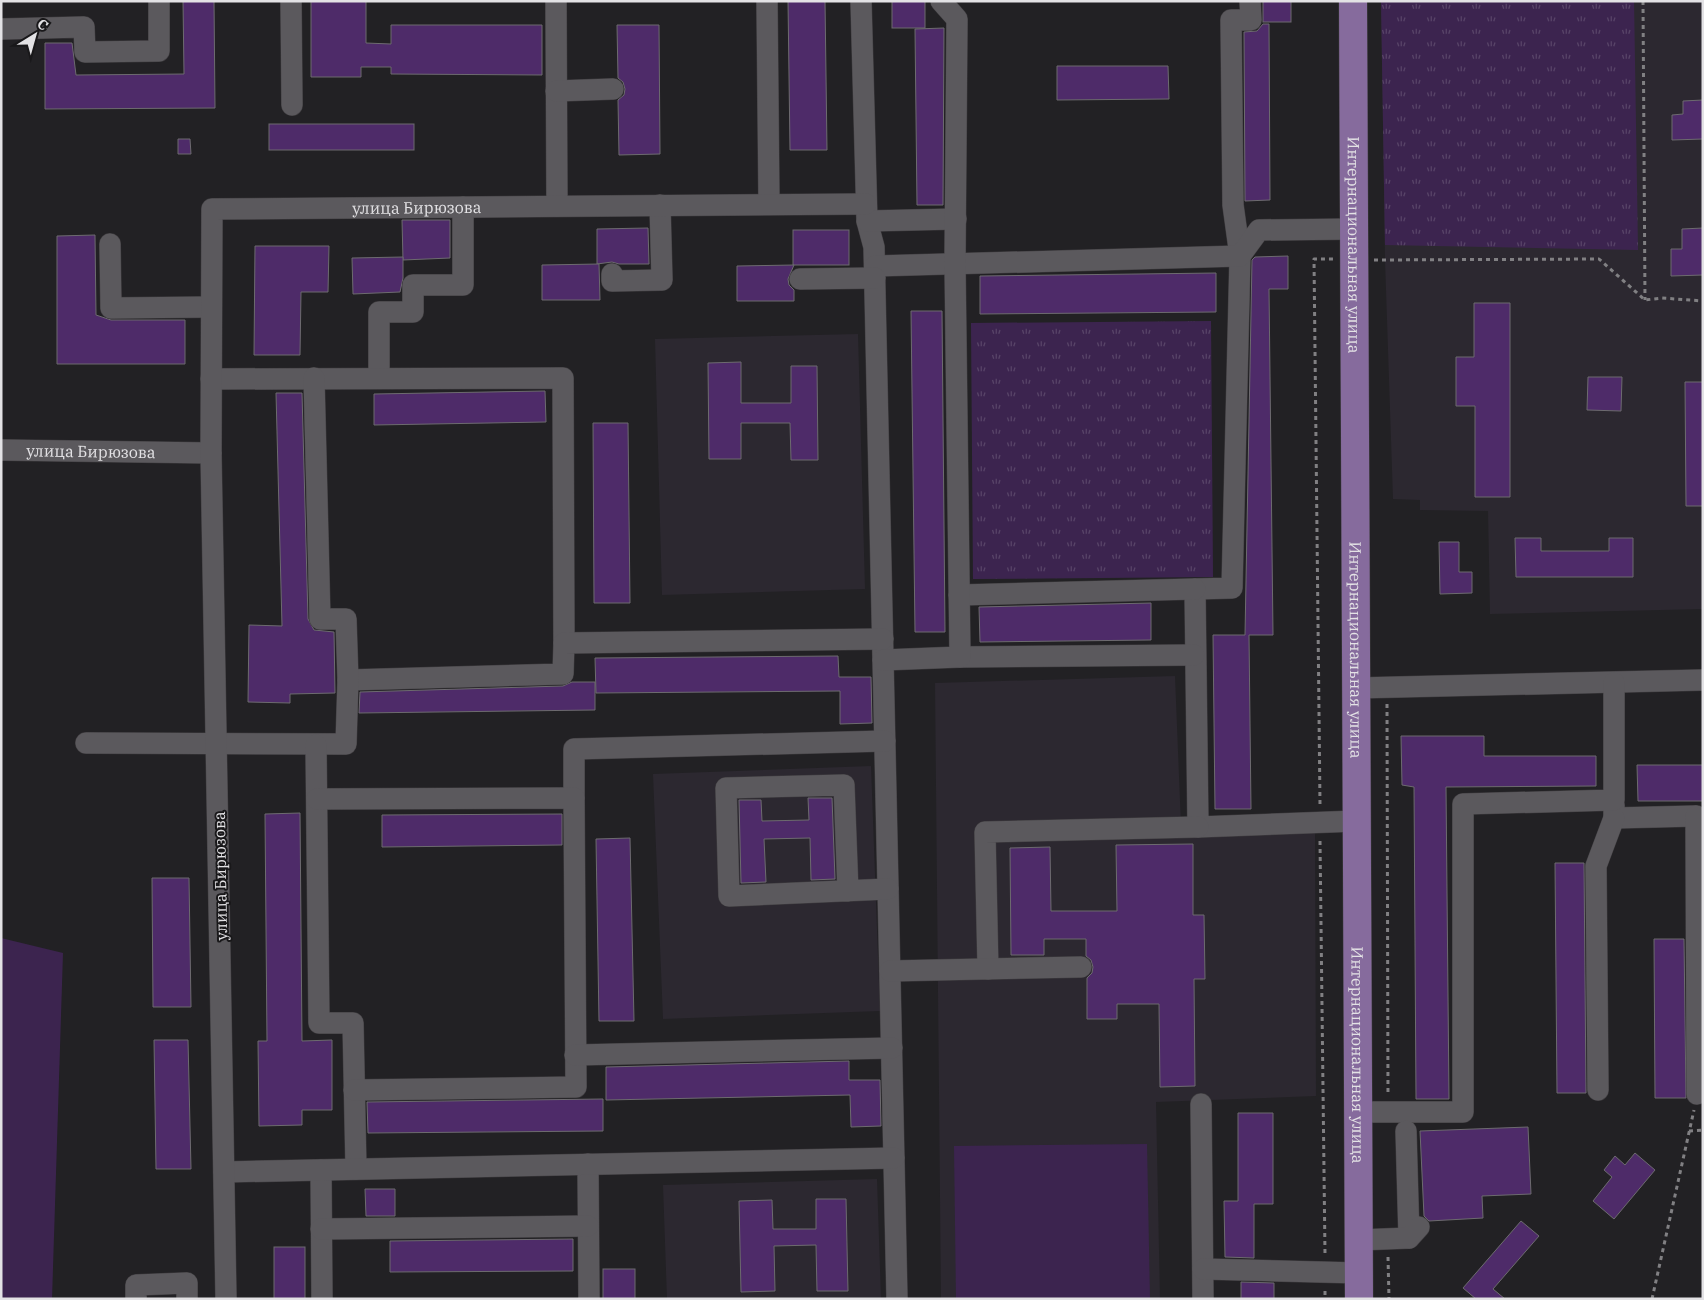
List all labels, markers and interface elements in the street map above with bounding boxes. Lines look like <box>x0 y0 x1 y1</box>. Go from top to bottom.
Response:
north arrow <box>10 10 60 60</box>
text: С <box>34 15 52 35</box>
street label: Интернациональная улица <box>1344 136 1365 354</box>
street label: улица Бирюзова <box>352 197 482 218</box>
street label: улица Бирюзова <box>26 440 156 462</box>
street label: Интернациональная улица <box>1345 541 1367 759</box>
street label: улица Бирюзова <box>209 811 231 941</box>
street label: Интернациональная улица <box>1347 946 1368 1164</box>

